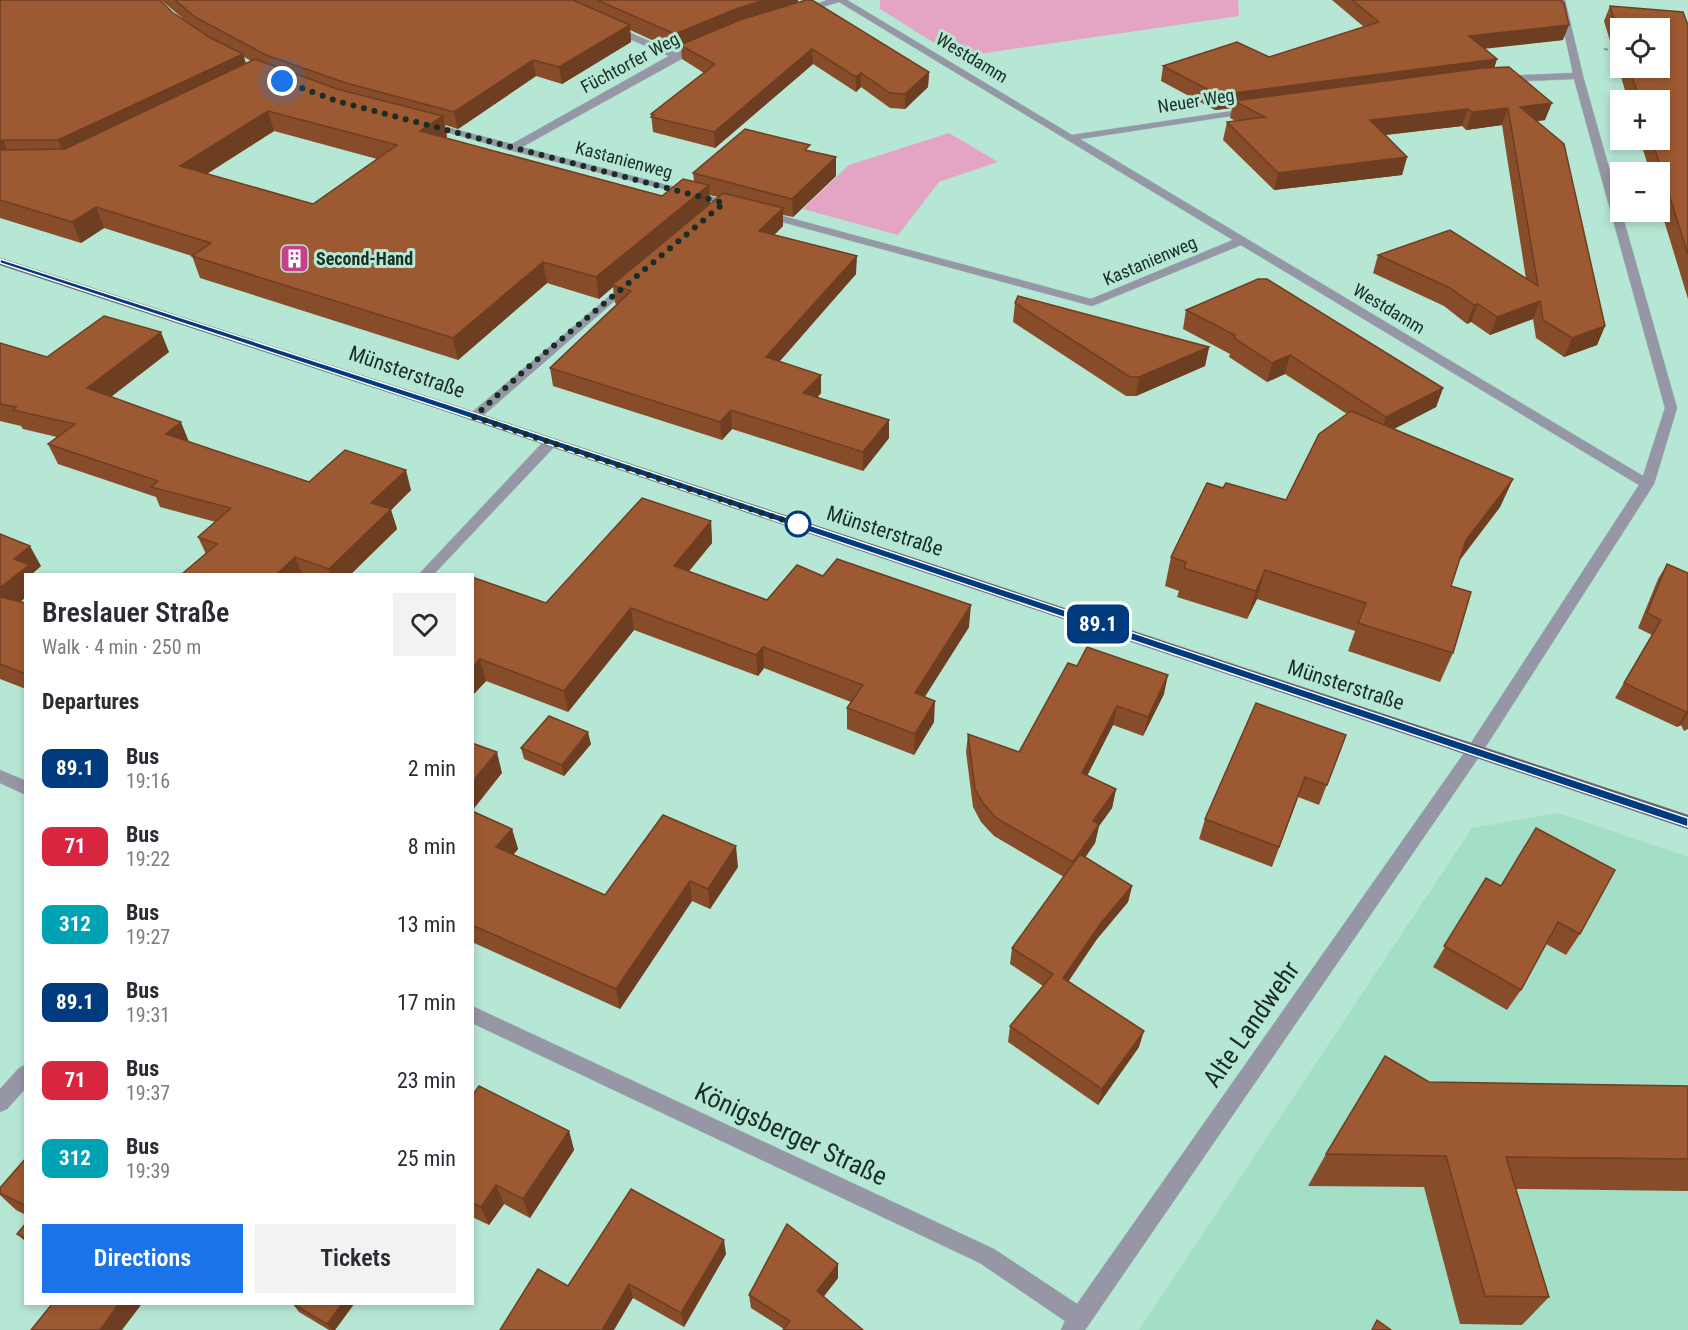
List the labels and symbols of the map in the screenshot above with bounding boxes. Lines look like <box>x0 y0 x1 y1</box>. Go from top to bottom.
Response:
street label: Füchtorfer Weg <box>577 28 682 97</box>
street label: Westdamm <box>933 28 1012 87</box>
your location <box>267 66 297 96</box>
street label: Neuer Weg <box>1156 84 1236 117</box>
street label: Kastanienweg <box>573 136 675 183</box>
street label: Kastanienweg <box>1100 231 1200 290</box>
building icon: Second-Hand <box>279 243 311 275</box>
place label: Second-Hand <box>316 248 413 269</box>
street label: Westdamm <box>1350 279 1429 338</box>
street label: Münsterstraße <box>346 341 468 403</box>
street label: Münsterstraße <box>824 501 946 561</box>
unlabelled marker <box>785 511 811 537</box>
line badge: 89.1 <box>1056 604 1140 644</box>
street label: Münsterstraße <box>1285 655 1407 715</box>
street label: Alte Landwehr <box>1197 955 1305 1093</box>
street label: Königsberger Straße <box>690 1076 892 1192</box>

